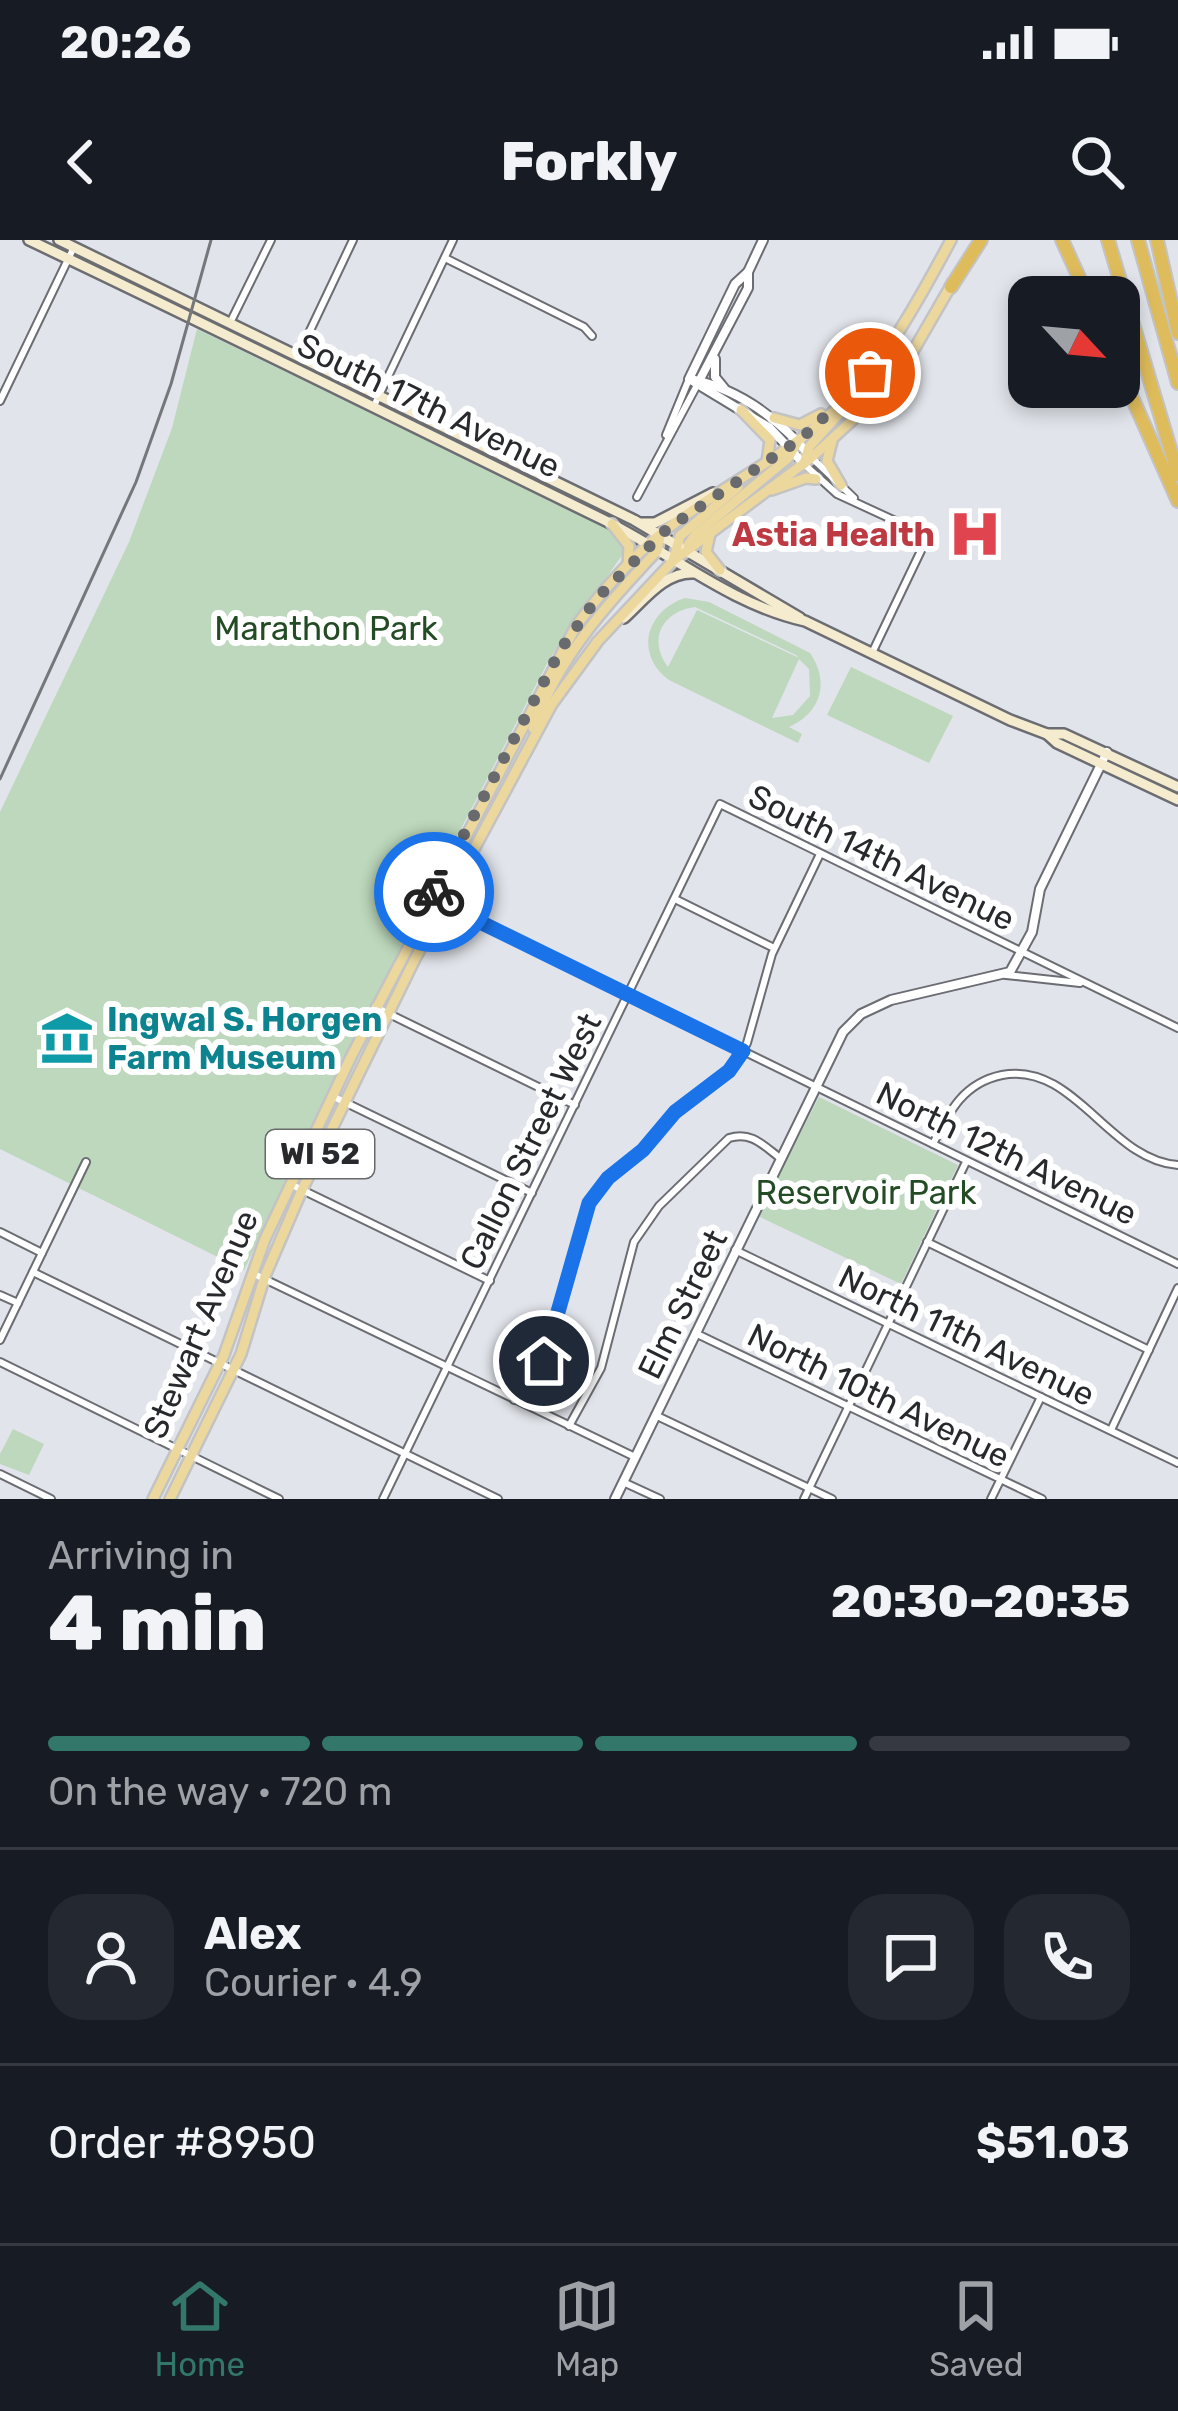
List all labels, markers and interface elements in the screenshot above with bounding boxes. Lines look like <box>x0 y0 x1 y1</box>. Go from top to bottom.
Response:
text: 20:26 <box>60 16 192 69</box>
icon: back <box>48 129 114 195</box>
icon: search <box>1064 129 1130 195</box>
text: Forkly <box>501 130 677 194</box>
north arrow <box>1008 276 1140 408</box>
map controls <box>1008 276 1140 408</box>
pin <box>819 322 921 424</box>
street label: South 17th Avenue <box>291 325 566 486</box>
icon: bag <box>837 340 903 406</box>
hospital icon: Astia Health <box>946 505 1004 563</box>
place label: Astia Health <box>732 515 935 554</box>
park label: Marathon Park <box>214 609 438 648</box>
street label: South 14th Avenue <box>743 776 1021 939</box>
courier <box>374 832 494 952</box>
icon: bike <box>401 859 467 925</box>
place label: Ingwal S. Horgen Farm Museum <box>107 1000 382 1077</box>
street label: Callon Street West <box>452 1007 609 1276</box>
museum icon: Ingwal S. Horgen Farm Museum <box>38 1009 96 1067</box>
street label: North 12th Avenue <box>870 1073 1143 1233</box>
road number: WI 52 <box>266 1130 374 1178</box>
park label: Reservoir Park <box>756 1173 976 1212</box>
street label: Stewart Avenue <box>135 1204 266 1444</box>
street label: Elm Street <box>630 1223 735 1385</box>
street label: North 11th Avenue <box>833 1257 1101 1414</box>
pin <box>493 1310 595 1412</box>
street label: North 10th Avenue <box>742 1315 1016 1476</box>
icon: home <box>511 1328 577 1394</box>
text: Arriving in <box>48 1533 234 1579</box>
text: 20:30–20:35 <box>831 1575 1130 1628</box>
text: 4 min <box>48 1577 266 1670</box>
text: On the way · 720 m <box>48 1769 392 1815</box>
button: person <box>48 1894 174 2020</box>
button: chat <box>848 1894 974 2020</box>
button: phone <box>1004 1894 1130 2020</box>
text: Alex <box>204 1907 302 1960</box>
text: Courier · 4.9 <box>204 1960 423 2006</box>
text: Order #8950 <box>48 2116 316 2169</box>
text: $51.03 <box>976 2116 1130 2169</box>
tab: Home <box>155 2273 245 2384</box>
tab: Map <box>554 2273 620 2384</box>
tab: Saved <box>929 2273 1023 2384</box>

